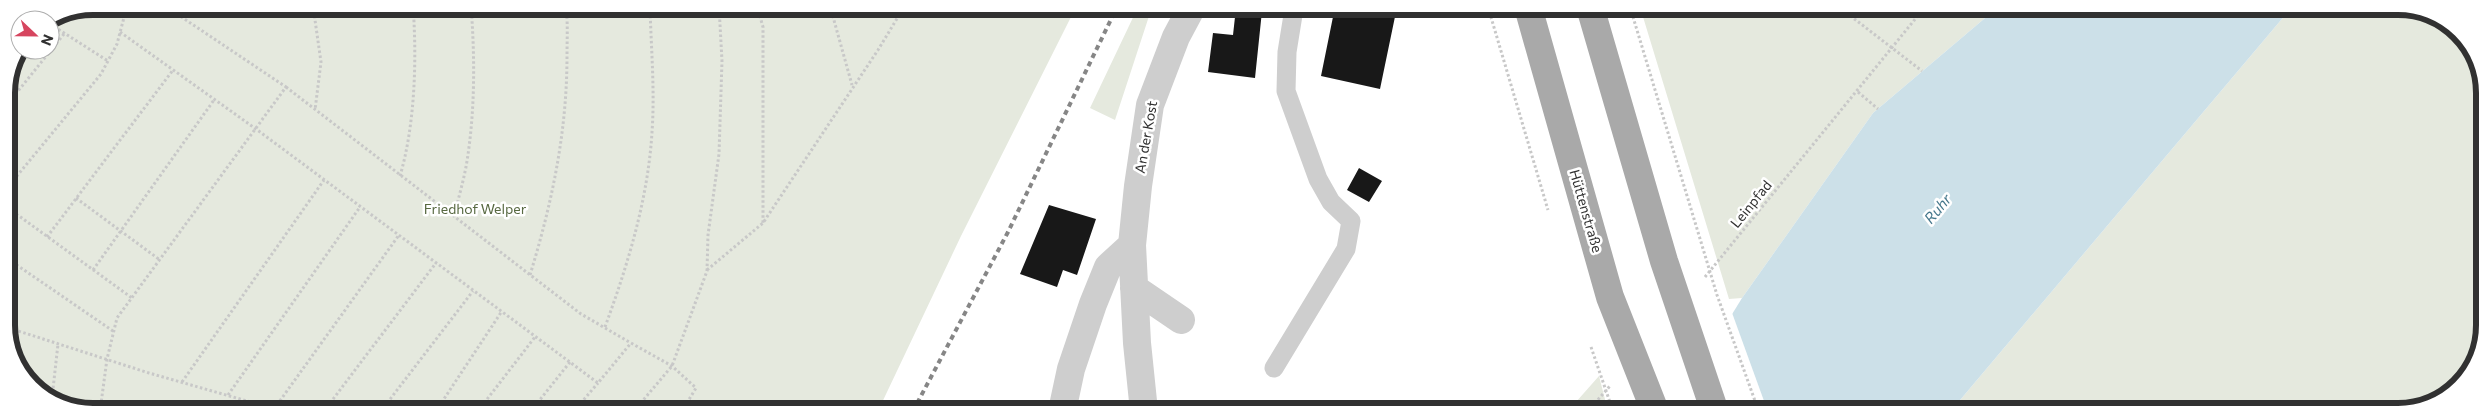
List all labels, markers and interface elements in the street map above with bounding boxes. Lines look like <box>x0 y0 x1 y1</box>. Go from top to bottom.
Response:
north arrow <box>10 10 60 60</box>
text: N <box>38 32 57 48</box>
street label: An der Kost <box>1131 99 1160 174</box>
street label: Hüttenstraße <box>1566 167 1606 254</box>
street label: Leinpfad <box>1726 177 1775 231</box>
water label: Ruhr <box>1920 189 1955 227</box>
park label: Friedhof Welper <box>424 200 527 217</box>

